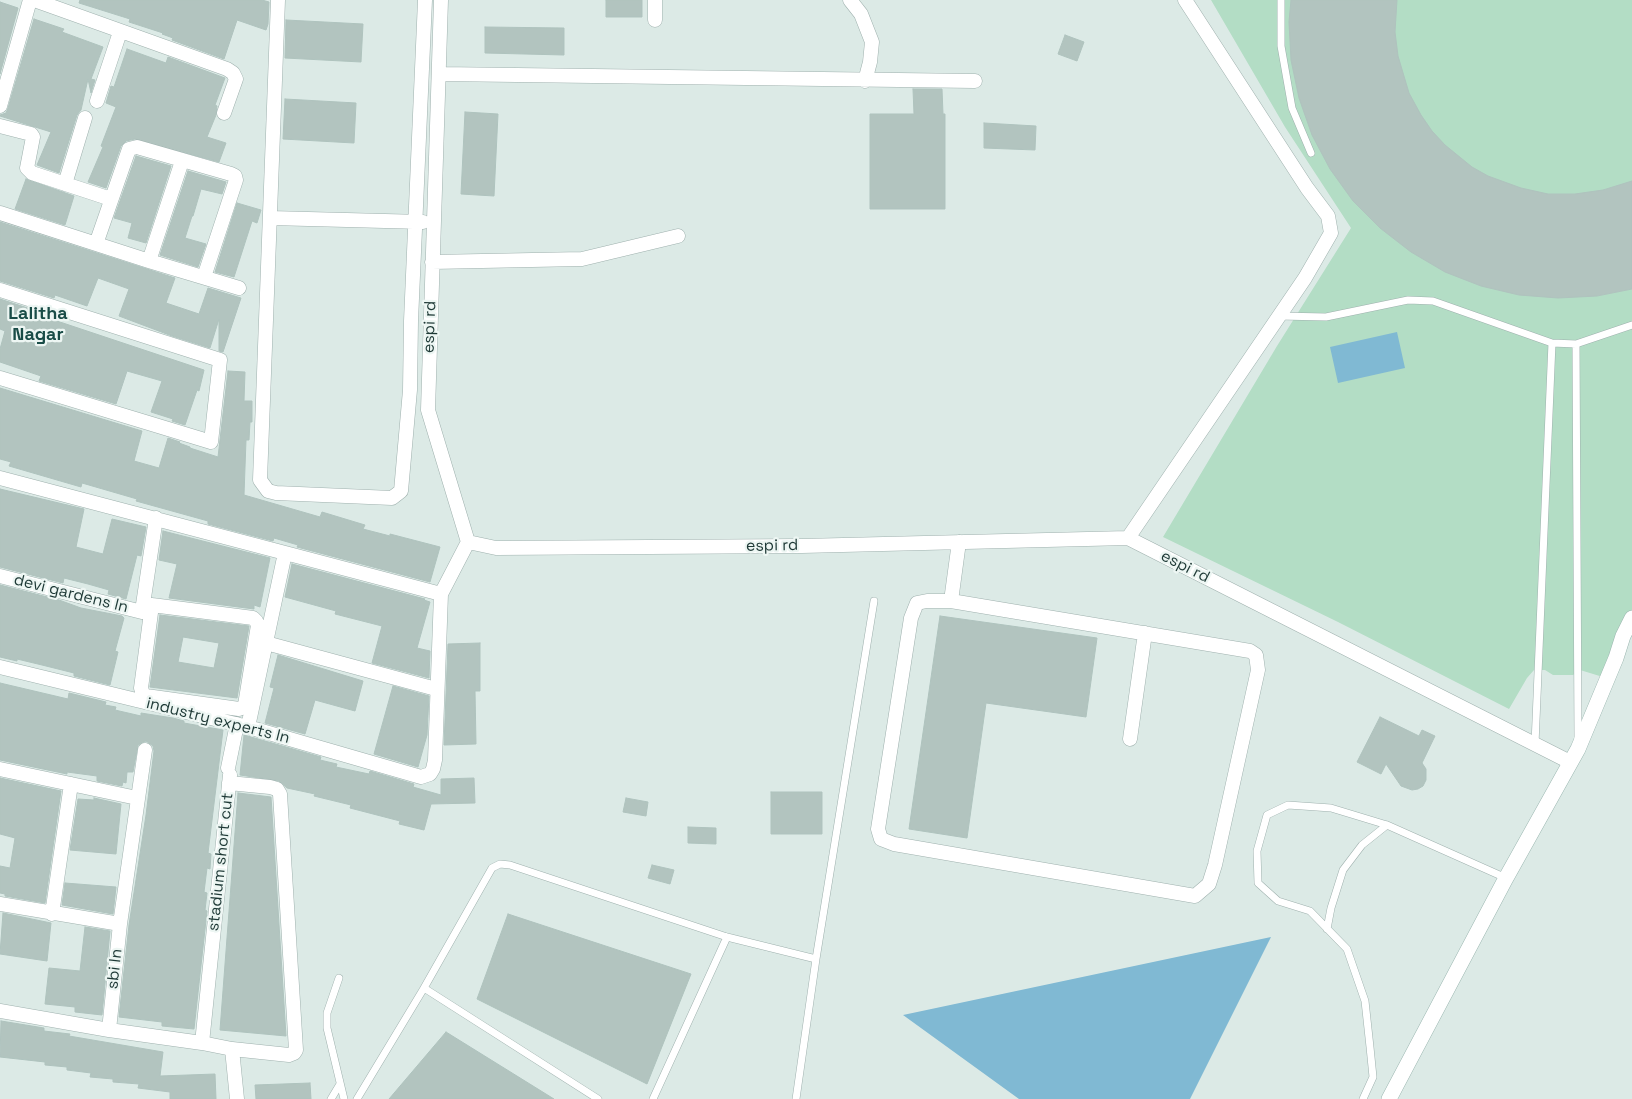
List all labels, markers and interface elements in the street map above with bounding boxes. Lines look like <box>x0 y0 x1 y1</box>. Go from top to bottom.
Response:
street label: espi rd <box>419 301 441 353</box>
district label: Lalitha Nagar <box>8 303 68 346</box>
street label: espi rd <box>746 536 798 556</box>
street label: espi rd <box>1157 547 1213 587</box>
street label: devi gardens ln <box>12 571 130 617</box>
street label: industry experts ln <box>144 694 292 748</box>
street label: stadium short cut <box>204 792 238 932</box>
street label: sbi ln <box>103 948 127 990</box>

